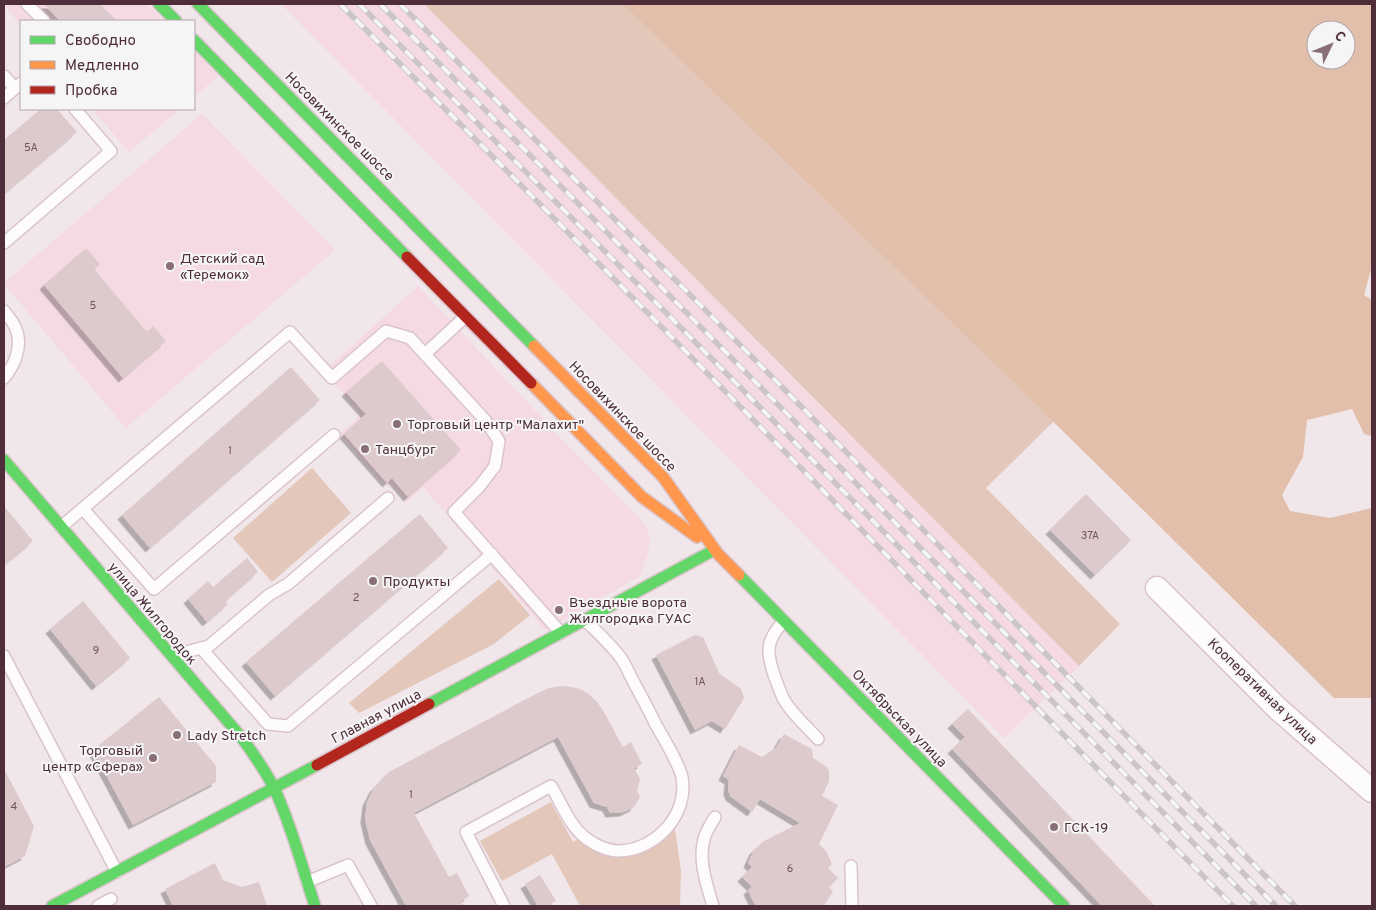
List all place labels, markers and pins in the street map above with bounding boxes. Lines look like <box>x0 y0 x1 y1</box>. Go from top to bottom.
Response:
place label: Детский сад «Теремок» <box>180 251 265 284</box>
marker: Детский сад «Теремок» <box>164 260 176 272</box>
place label: Торговый центр "Малахит" <box>407 417 584 434</box>
marker: Торговый центр "Малахит" <box>391 418 403 430</box>
place label: Танцбург <box>375 442 436 459</box>
marker: Танцбург <box>359 443 371 455</box>
place label: Продукты <box>383 574 450 591</box>
marker: Продукты <box>367 575 379 587</box>
place label: Въездные ворота Жилгородка ГУАС <box>569 595 692 628</box>
marker: Въездные ворота Жилгородка ГУАС <box>553 604 565 616</box>
place label: Lady Stretch <box>187 728 266 745</box>
marker: Lady Stretch <box>171 729 183 741</box>
place label: Торговый центр «Сфера» <box>42 743 143 776</box>
marker: Торговый центр «Сфера» <box>147 752 159 764</box>
place label: ГСК-19 <box>1064 820 1108 837</box>
marker: ГСК-19 <box>1048 821 1060 833</box>

